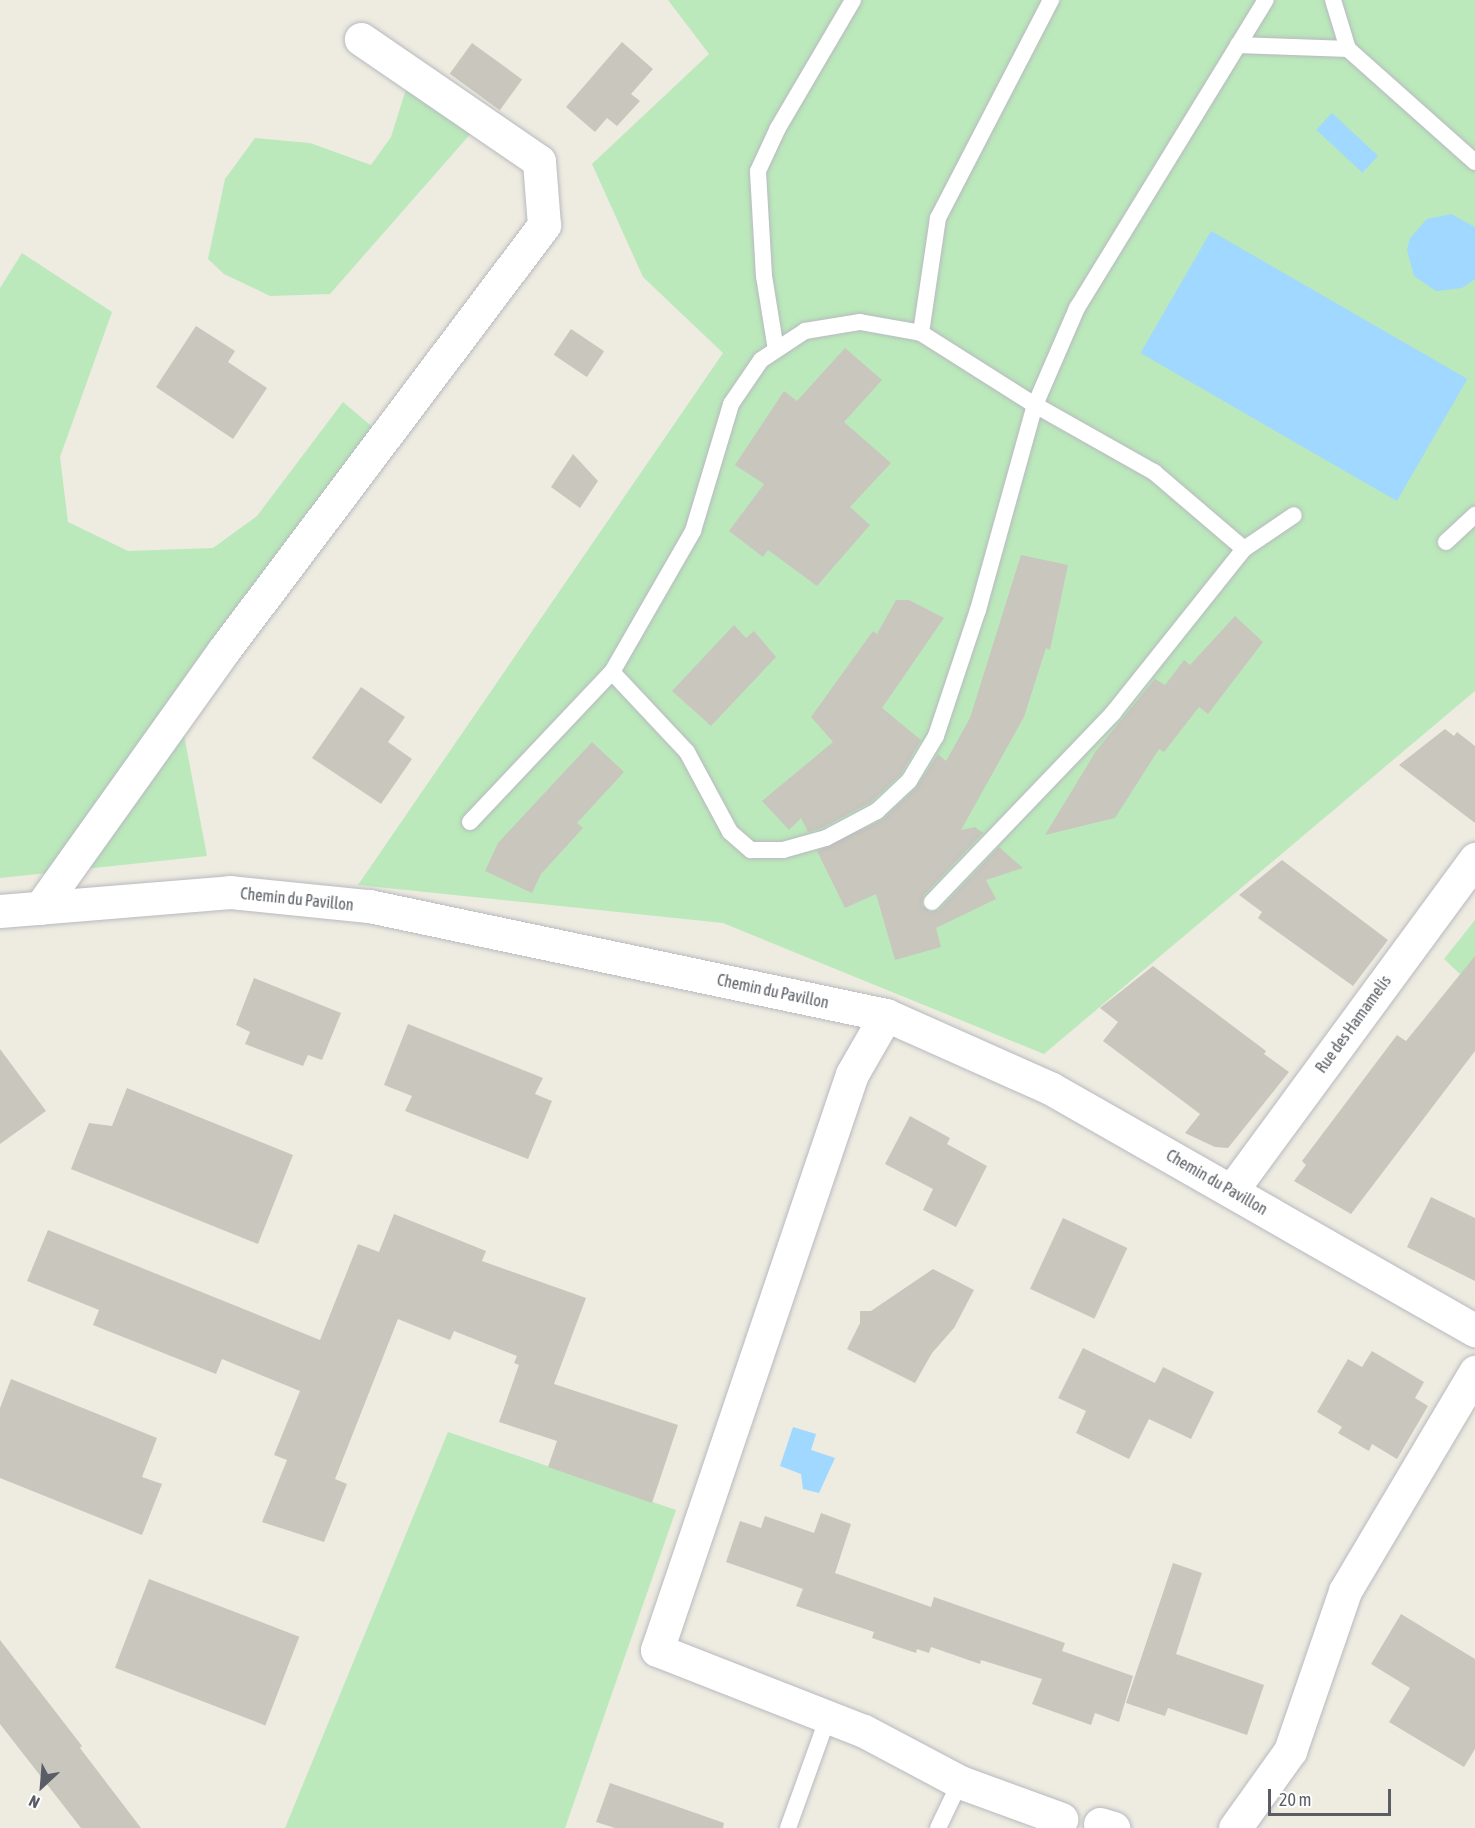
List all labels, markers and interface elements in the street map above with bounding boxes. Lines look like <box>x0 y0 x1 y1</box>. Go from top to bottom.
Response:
street label: Chemin du Pavillon <box>239 884 355 914</box>
street label: Chemin du Pavillon <box>715 970 831 1012</box>
street label: Rue des Hamamelis <box>1311 971 1395 1077</box>
street label: Chemin du Pavillon <box>1163 1145 1271 1219</box>
north arrow <box>12 1756 72 1816</box>
scale bar <box>1271 1777 1394 1815</box>
text: 20 m <box>1279 1789 1311 1810</box>
text: N <box>26 1792 42 1812</box>

